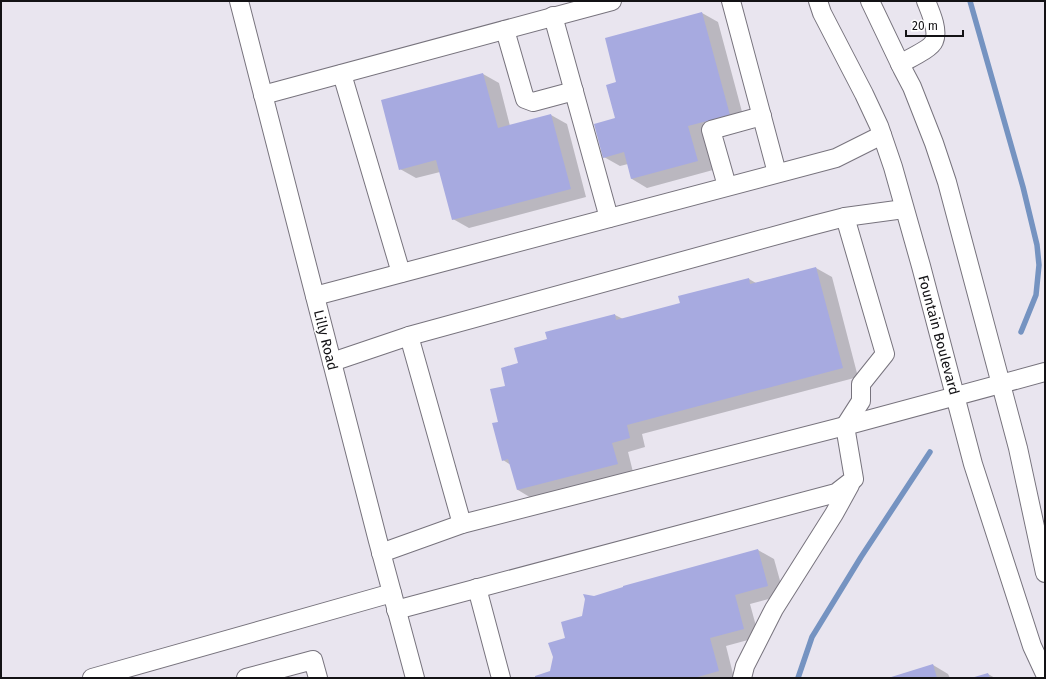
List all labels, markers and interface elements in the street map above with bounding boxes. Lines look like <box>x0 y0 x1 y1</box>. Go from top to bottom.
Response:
scale bar <box>906 12 963 38</box>
text: 20 m <box>912 19 938 33</box>
street label: Fountain Boulevard <box>914 273 963 397</box>
street label: Lilly Road <box>310 308 341 372</box>

